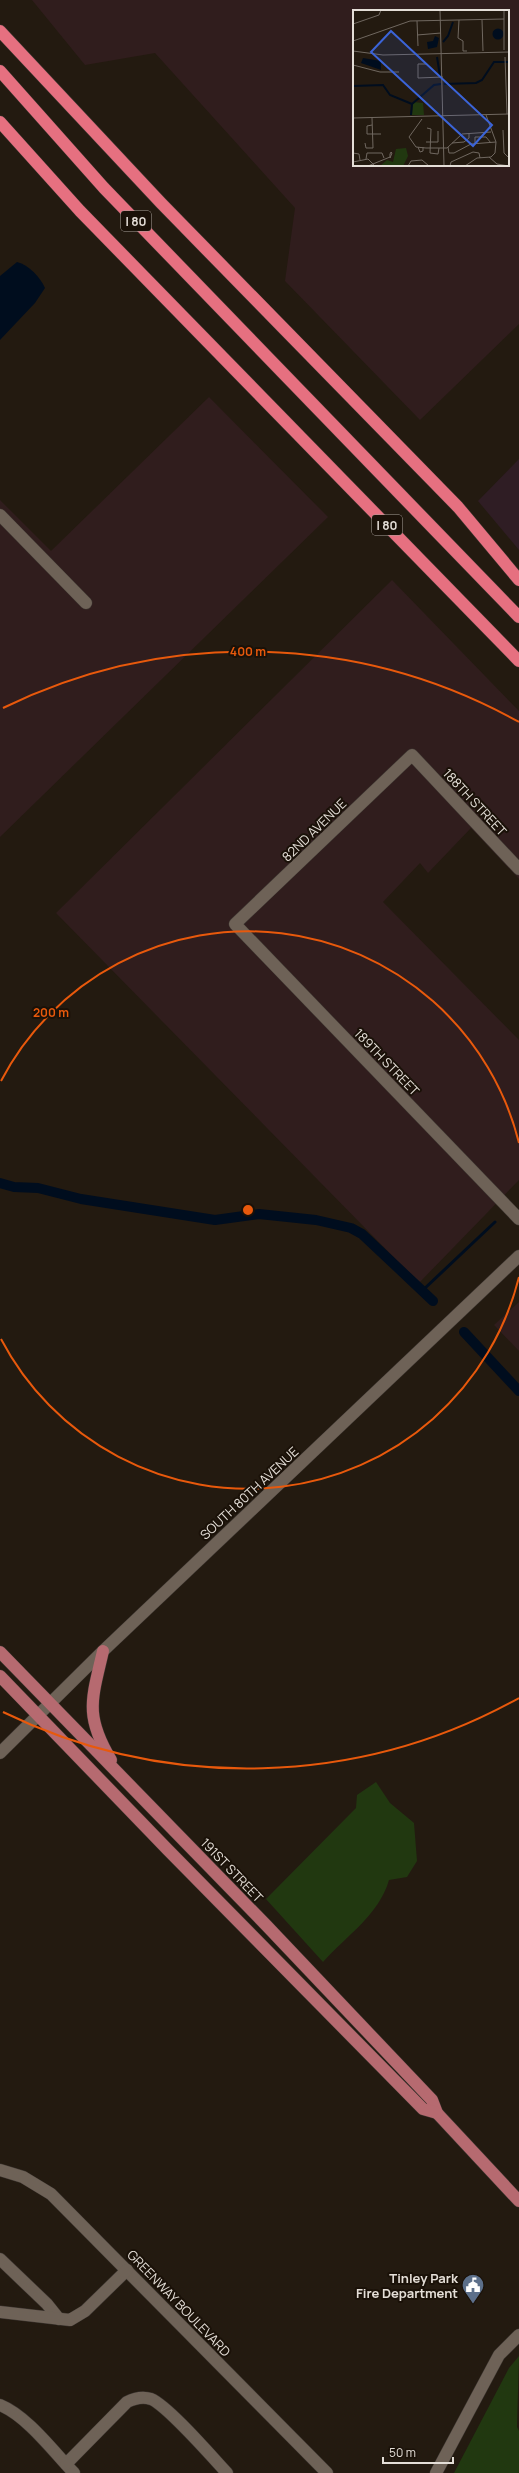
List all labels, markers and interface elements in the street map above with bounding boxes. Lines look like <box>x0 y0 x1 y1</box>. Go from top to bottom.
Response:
inset map <box>353 10 509 166</box>
road number: I 80 <box>121 211 151 231</box>
road number: I 80 <box>372 515 402 535</box>
text: 400 m <box>230 643 266 660</box>
street label: 188TH STREET <box>439 764 511 840</box>
street label: 82ND AVENUE <box>278 795 350 865</box>
text: 200 m <box>33 1004 69 1021</box>
street label: 189TH STREET <box>350 1025 424 1100</box>
centre of rings <box>241 1203 255 1217</box>
street label: SOUTH 80TH AVENUE <box>196 1443 302 1543</box>
street label: 191ST STREET <box>197 1834 267 1906</box>
street label: GREENWAY BOULEVARD <box>123 2246 235 2360</box>
place label: Tinley Park Fire Department <box>356 2269 459 2302</box>
public building icon: Tinley Park Fire Department <box>460 2272 486 2305</box>
scale bar <box>383 2439 453 2465</box>
text: 50 m <box>389 2444 416 2461</box>

